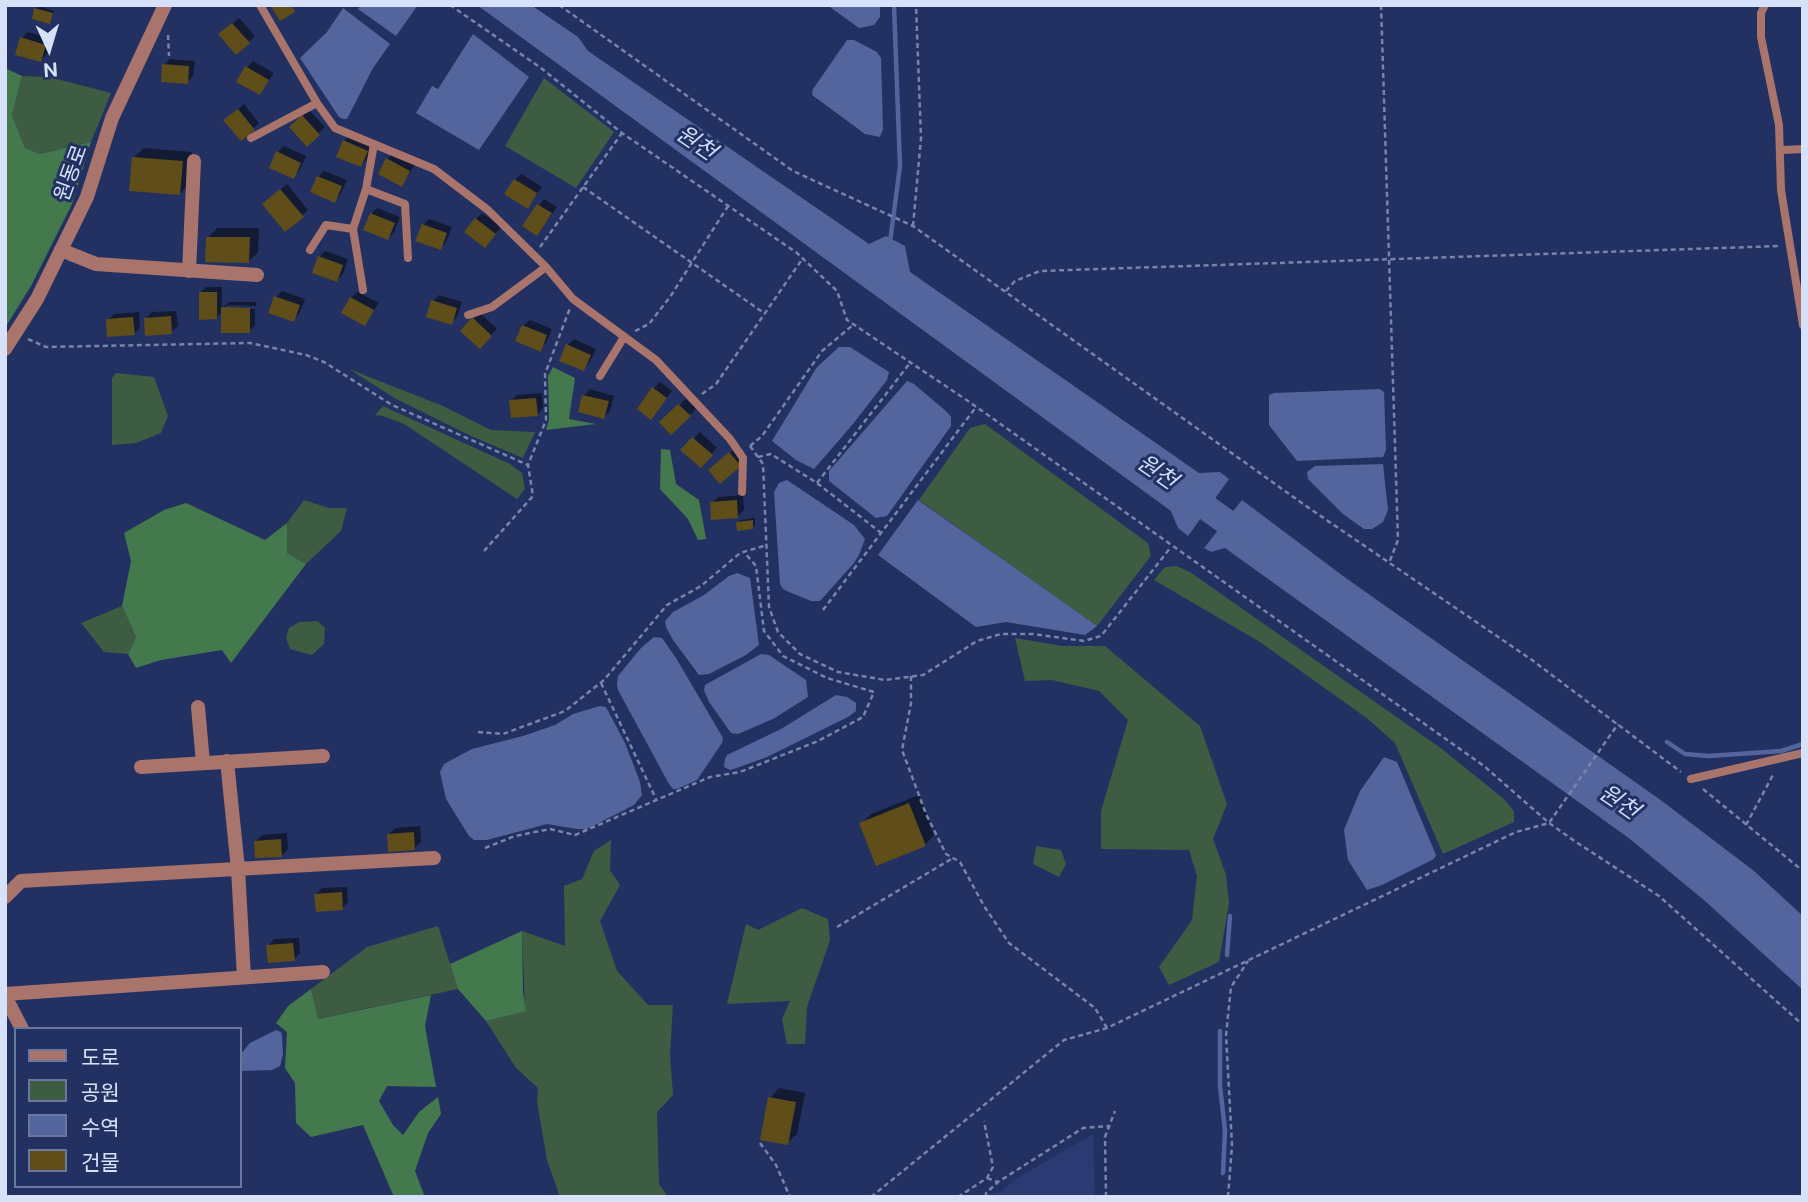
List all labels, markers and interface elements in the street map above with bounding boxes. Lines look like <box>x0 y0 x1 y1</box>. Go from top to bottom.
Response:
north arrow <box>14 14 84 84</box>
text: N <box>42 58 59 81</box>
water label: 원천 <box>671 120 721 166</box>
street label: 원동로 <box>49 141 93 205</box>
water label: 원천 <box>1132 449 1182 495</box>
water label: 원천 <box>1594 779 1644 825</box>
legend <box>14 1027 242 1188</box>
text: 도로 <box>81 1045 120 1070</box>
text: 공원 <box>81 1080 120 1105</box>
text: 수역 <box>81 1115 120 1140</box>
text: 건물 <box>81 1150 120 1175</box>

